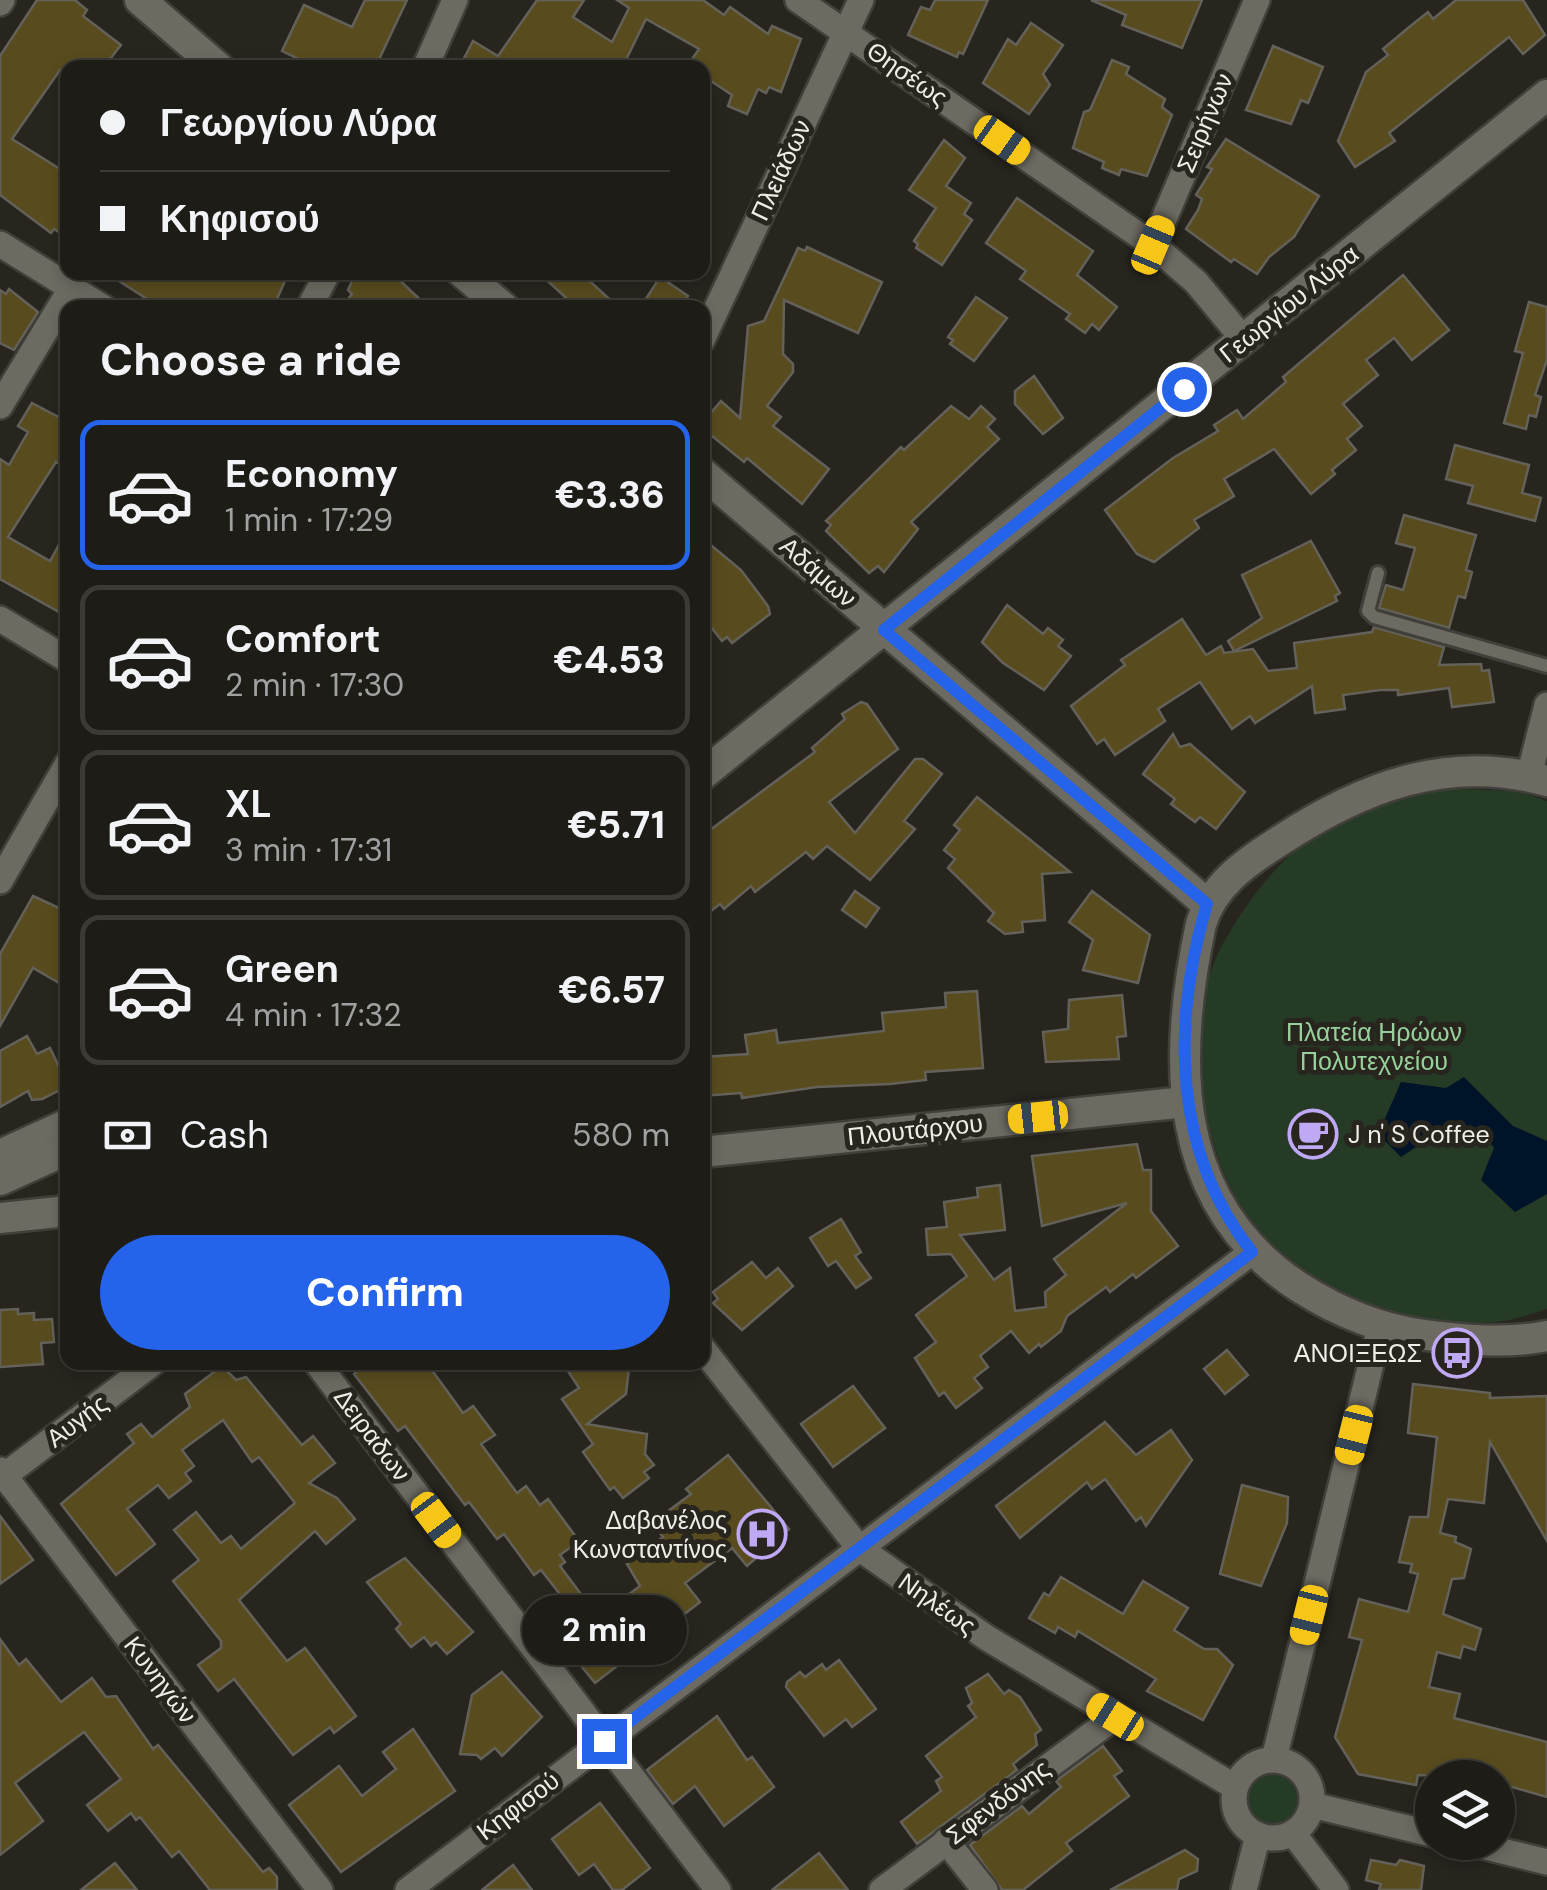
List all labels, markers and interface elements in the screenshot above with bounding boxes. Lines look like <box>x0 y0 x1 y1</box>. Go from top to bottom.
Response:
street label: Θησέως <box>860 34 954 114</box>
street label: Σειρήνων <box>1169 68 1241 178</box>
text: Γεωργίου Λύρα <box>160 98 437 148</box>
car <box>969 111 1035 169</box>
street label: Πλειάδων <box>743 114 819 226</box>
text: Κηφισού <box>160 194 320 244</box>
car <box>1127 212 1179 278</box>
street label: Γεωργίου Λύρα <box>1213 238 1365 370</box>
text: Choose a ride <box>100 330 402 389</box>
route start <box>1162 367 1207 412</box>
text: Economy <box>225 449 398 499</box>
icon: car <box>105 450 195 540</box>
text: €3.36 <box>555 470 665 520</box>
text: 1 min · 17:29 <box>225 499 393 541</box>
street label: Αδάμων <box>773 530 863 614</box>
text: Comfort <box>225 614 381 664</box>
icon: car <box>105 615 195 705</box>
text: €4.53 <box>554 635 665 685</box>
text: 2 min · 17:30 <box>225 664 404 706</box>
text: XL <box>225 779 272 829</box>
icon: car <box>105 780 195 870</box>
text: €5.71 <box>567 800 665 850</box>
text: 3 min · 17:31 <box>225 829 392 871</box>
text: Green <box>225 944 339 994</box>
icon: car <box>105 945 195 1035</box>
text: €6.57 <box>558 965 665 1015</box>
text: 4 min · 17:32 <box>225 994 402 1036</box>
park label: Πλατεία Ηρώων Πολυτεχνείου <box>1286 1016 1462 1078</box>
car <box>1007 1099 1069 1135</box>
street label: Πλουτάρχου <box>846 1106 984 1154</box>
icon: cash <box>100 1108 155 1163</box>
cafe icon: J n' S Coffee <box>1287 1108 1339 1160</box>
text: Cash <box>180 1110 269 1160</box>
text: 580 m <box>572 1114 670 1156</box>
place label: J n' S Coffee <box>1348 1118 1490 1151</box>
button: Confirm <box>100 1235 670 1350</box>
bus stop icon: ΑΝΟΙΞΕΩΣ <box>1431 1327 1483 1379</box>
place label: ΑΝΟΙΞΕΩΣ <box>1294 1337 1422 1370</box>
street label: Δειραδων <box>326 1382 418 1488</box>
street label: Αυγής <box>40 1387 114 1455</box>
car <box>1332 1402 1376 1468</box>
car <box>406 1487 466 1553</box>
place label: Δαβανέλος Κωνσταντίνος <box>573 1504 727 1566</box>
hospital icon: Δαβανέλος Κωνσταντίνος <box>736 1508 788 1560</box>
street label: Νηλέως <box>892 1565 982 1643</box>
car <box>1287 1582 1331 1648</box>
callout: 2 min <box>522 1596 686 1666</box>
text: 2 min <box>562 1609 647 1651</box>
street label: Κυνηγών <box>116 1630 204 1730</box>
car <box>1082 1688 1148 1746</box>
route end <box>582 1719 627 1764</box>
street label: Σφενδόνης <box>940 1752 1056 1852</box>
map controls <box>1415 1760 1515 1860</box>
button: layers <box>1415 1760 1515 1860</box>
street label: Κηφισού <box>470 1764 566 1848</box>

